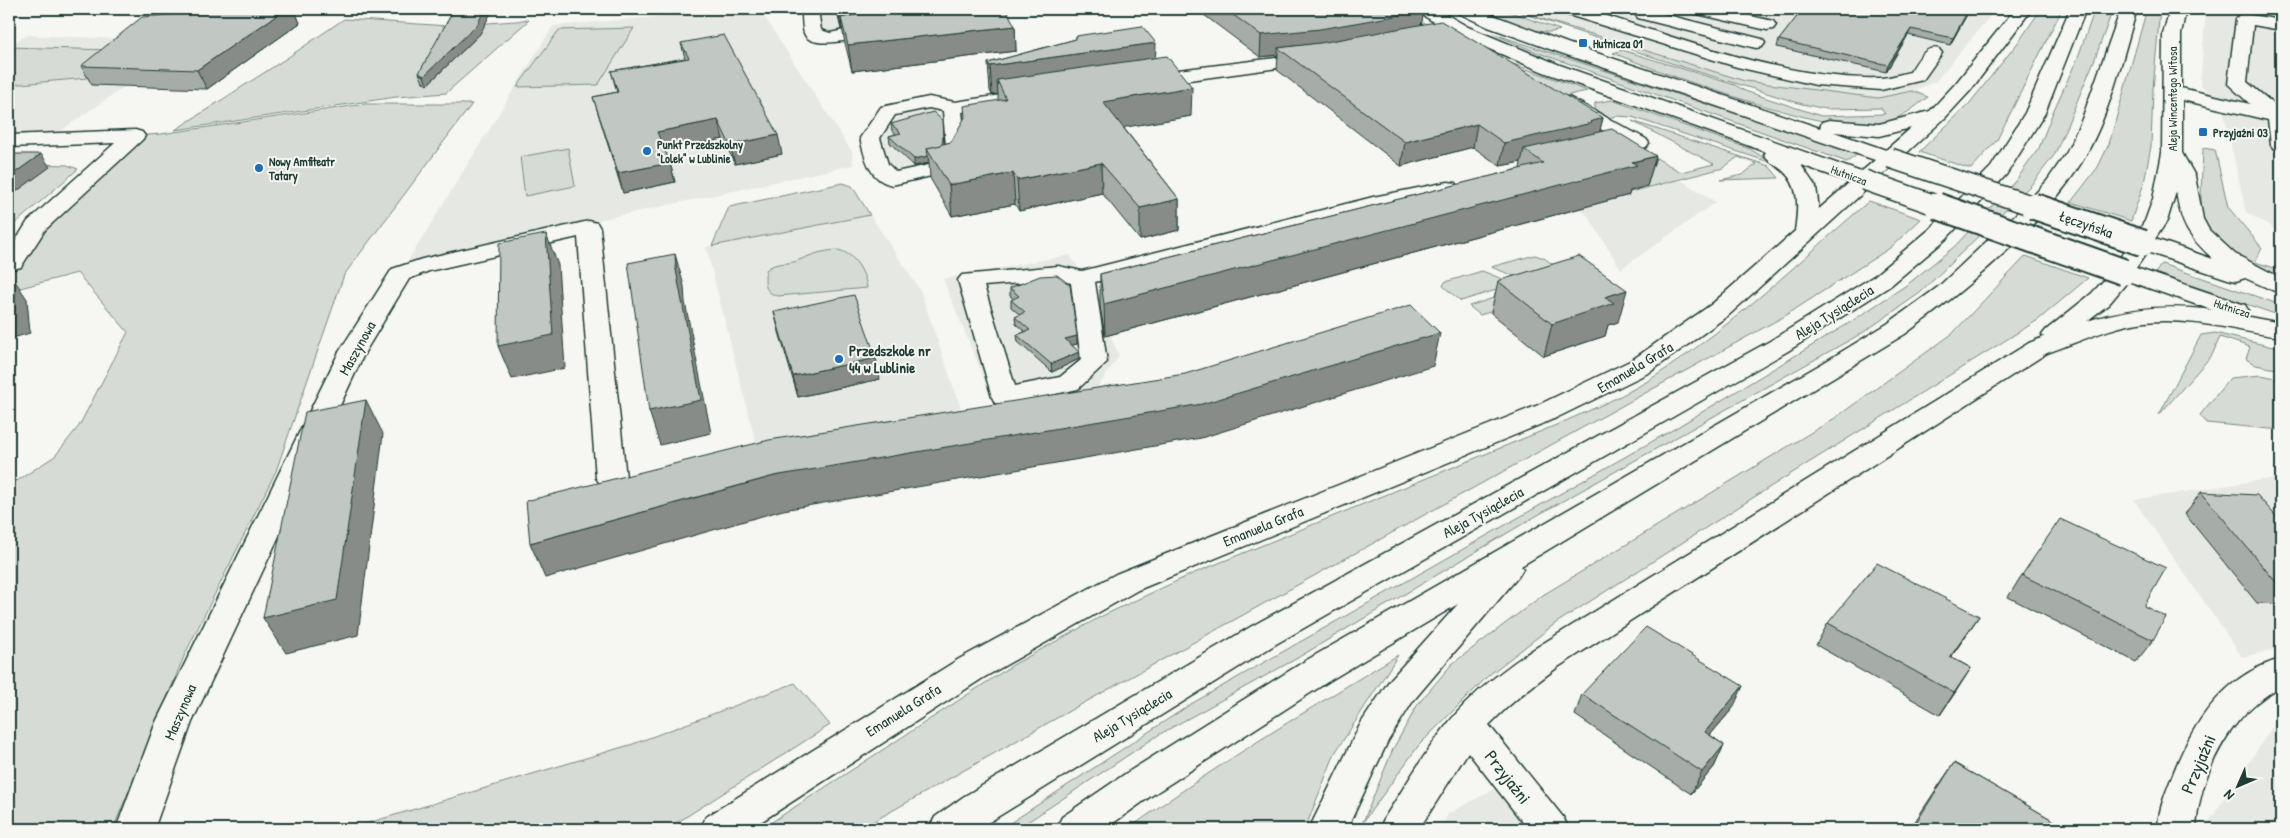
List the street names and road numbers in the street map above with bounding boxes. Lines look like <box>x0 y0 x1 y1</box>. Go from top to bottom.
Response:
street label: Aleja Wincentego Witosa <box>2164 46 2181 151</box>
street label: Hutnicza <box>1829 161 1870 189</box>
street label: Łęczyńska <box>2056 205 2116 243</box>
street label: Aleja Tysiąclecia <box>1791 279 1878 345</box>
street label: Hutnicza <box>2212 294 2253 322</box>
street label: Maszynowa <box>334 317 381 379</box>
street label: Emanuela Grafa <box>1593 336 1677 398</box>
street label: Aleja Tysiąclecia <box>1439 481 1527 543</box>
street label: Emanuela Grafa <box>1220 500 1306 552</box>
street label: Emanuela Grafa <box>861 679 945 741</box>
street label: Maszynowa <box>159 681 201 743</box>
street label: Aleja Tysiąclecia <box>1088 683 1176 747</box>
street label: Przyjaźni <box>2174 731 2222 797</box>
street label: Przyjaźni <box>1479 745 1537 809</box>

